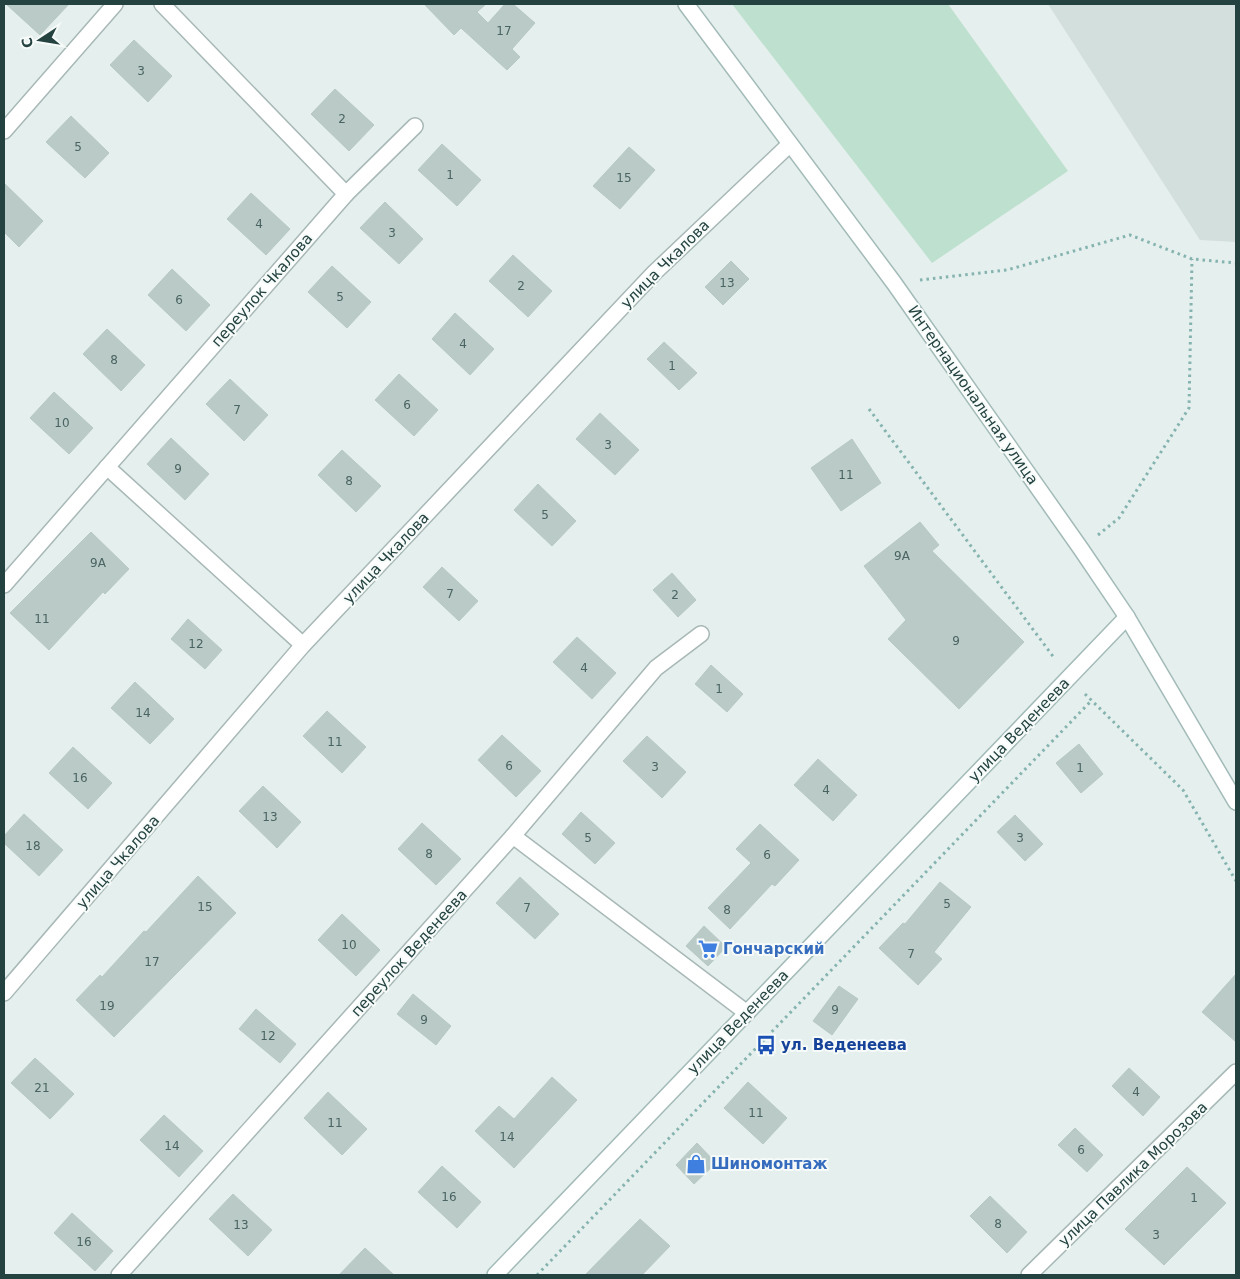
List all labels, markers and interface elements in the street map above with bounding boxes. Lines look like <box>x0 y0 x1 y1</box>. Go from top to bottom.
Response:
north arrow <box>15 15 65 65</box>
house number: 17 <box>496 24 512 38</box>
text: С <box>18 36 36 49</box>
house number: 3 <box>137 64 145 78</box>
house number: 2 <box>338 112 346 126</box>
house number: 5 <box>74 140 82 154</box>
house number: 1 <box>446 168 454 182</box>
house number: 15 <box>616 171 632 185</box>
street label: улица Чкалова <box>617 216 713 312</box>
house number: 4 <box>255 217 263 231</box>
house number: 3 <box>388 226 396 240</box>
street label: переулок Чкалова <box>208 230 316 350</box>
house number: 13 <box>719 276 735 290</box>
house number: 2 <box>517 279 525 293</box>
house number: 5 <box>336 290 344 304</box>
house number: 6 <box>175 293 183 307</box>
street label: Интернациональная улица <box>904 302 1042 488</box>
house number: 4 <box>459 337 467 351</box>
house number: 8 <box>110 353 118 367</box>
house number: 1 <box>668 359 676 373</box>
house number: 6 <box>403 398 411 412</box>
house number: 7 <box>233 403 241 417</box>
house number: 10 <box>54 416 70 430</box>
house number: 3 <box>604 438 612 452</box>
house number: 9 <box>174 462 182 476</box>
house number: 11 <box>838 468 854 482</box>
house number: 8 <box>345 474 353 488</box>
house number: 5 <box>541 508 549 522</box>
street label: улица Чкалова <box>339 509 433 607</box>
house number: 9А <box>894 549 911 563</box>
house number: 9А <box>90 556 107 570</box>
house number: 7 <box>446 587 454 601</box>
house number: 2 <box>671 588 679 602</box>
house number: 11 <box>34 612 50 626</box>
house number: 9 <box>952 634 960 648</box>
house number: 12 <box>188 637 204 651</box>
house number: 4 <box>580 661 588 675</box>
street label: улица Веденеева <box>965 674 1073 786</box>
house number: 1 <box>715 682 723 696</box>
house number: 14 <box>135 706 151 720</box>
house number: 11 <box>327 735 343 749</box>
house number: 6 <box>505 759 513 773</box>
house number: 3 <box>651 760 659 774</box>
house number: 1 <box>1076 761 1084 775</box>
house number: 16 <box>72 771 88 785</box>
house number: 4 <box>822 783 830 797</box>
house number: 13 <box>262 810 278 824</box>
street label: улица Чкалова <box>73 812 163 912</box>
house number: 5 <box>584 831 592 845</box>
house number: 3 <box>1016 831 1024 845</box>
house number: 18 <box>25 839 41 853</box>
house number: 8 <box>425 847 433 861</box>
house number: 6 <box>763 848 771 862</box>
street label: переулок Веденеева <box>347 886 471 1020</box>
house number: 5 <box>943 897 951 911</box>
house number: 15 <box>197 900 213 914</box>
house number: 7 <box>523 901 531 915</box>
house number: 8 <box>723 903 731 917</box>
house number: 10 <box>341 938 357 952</box>
supermarket icon: Гончарский <box>697 938 719 960</box>
place label: Гончарский <box>723 940 824 958</box>
house number: 7 <box>907 947 915 961</box>
house number: 17 <box>144 955 160 969</box>
street label: улица Веденеева <box>684 966 792 1078</box>
house number: 19 <box>99 999 115 1013</box>
house number: 9 <box>831 1003 839 1017</box>
house number: 9 <box>420 1013 428 1027</box>
house number: 12 <box>260 1029 276 1043</box>
bus stop icon: ул. Веденеева <box>755 1034 777 1056</box>
place label: ул. Веденеева <box>781 1036 907 1054</box>
house number: 21 <box>34 1081 50 1095</box>
house number: 4 <box>1132 1085 1140 1099</box>
street label: улица Павлика Морозова <box>1055 1098 1211 1250</box>
house number: 11 <box>748 1106 764 1120</box>
house number: 11 <box>327 1116 343 1130</box>
house number: 14 <box>499 1130 515 1144</box>
house number: 14 <box>164 1139 180 1153</box>
house number: 6 <box>1077 1143 1085 1157</box>
shop icon: Шиномонтаж <box>685 1153 707 1175</box>
place label: Шиномонтаж <box>711 1155 827 1173</box>
house number: 16 <box>441 1190 457 1204</box>
house number: 1 <box>1190 1191 1198 1205</box>
house number: 8 <box>994 1217 1002 1231</box>
house number: 13 <box>233 1218 249 1232</box>
house number: 3 <box>1152 1228 1160 1242</box>
house number: 16 <box>76 1235 92 1249</box>

